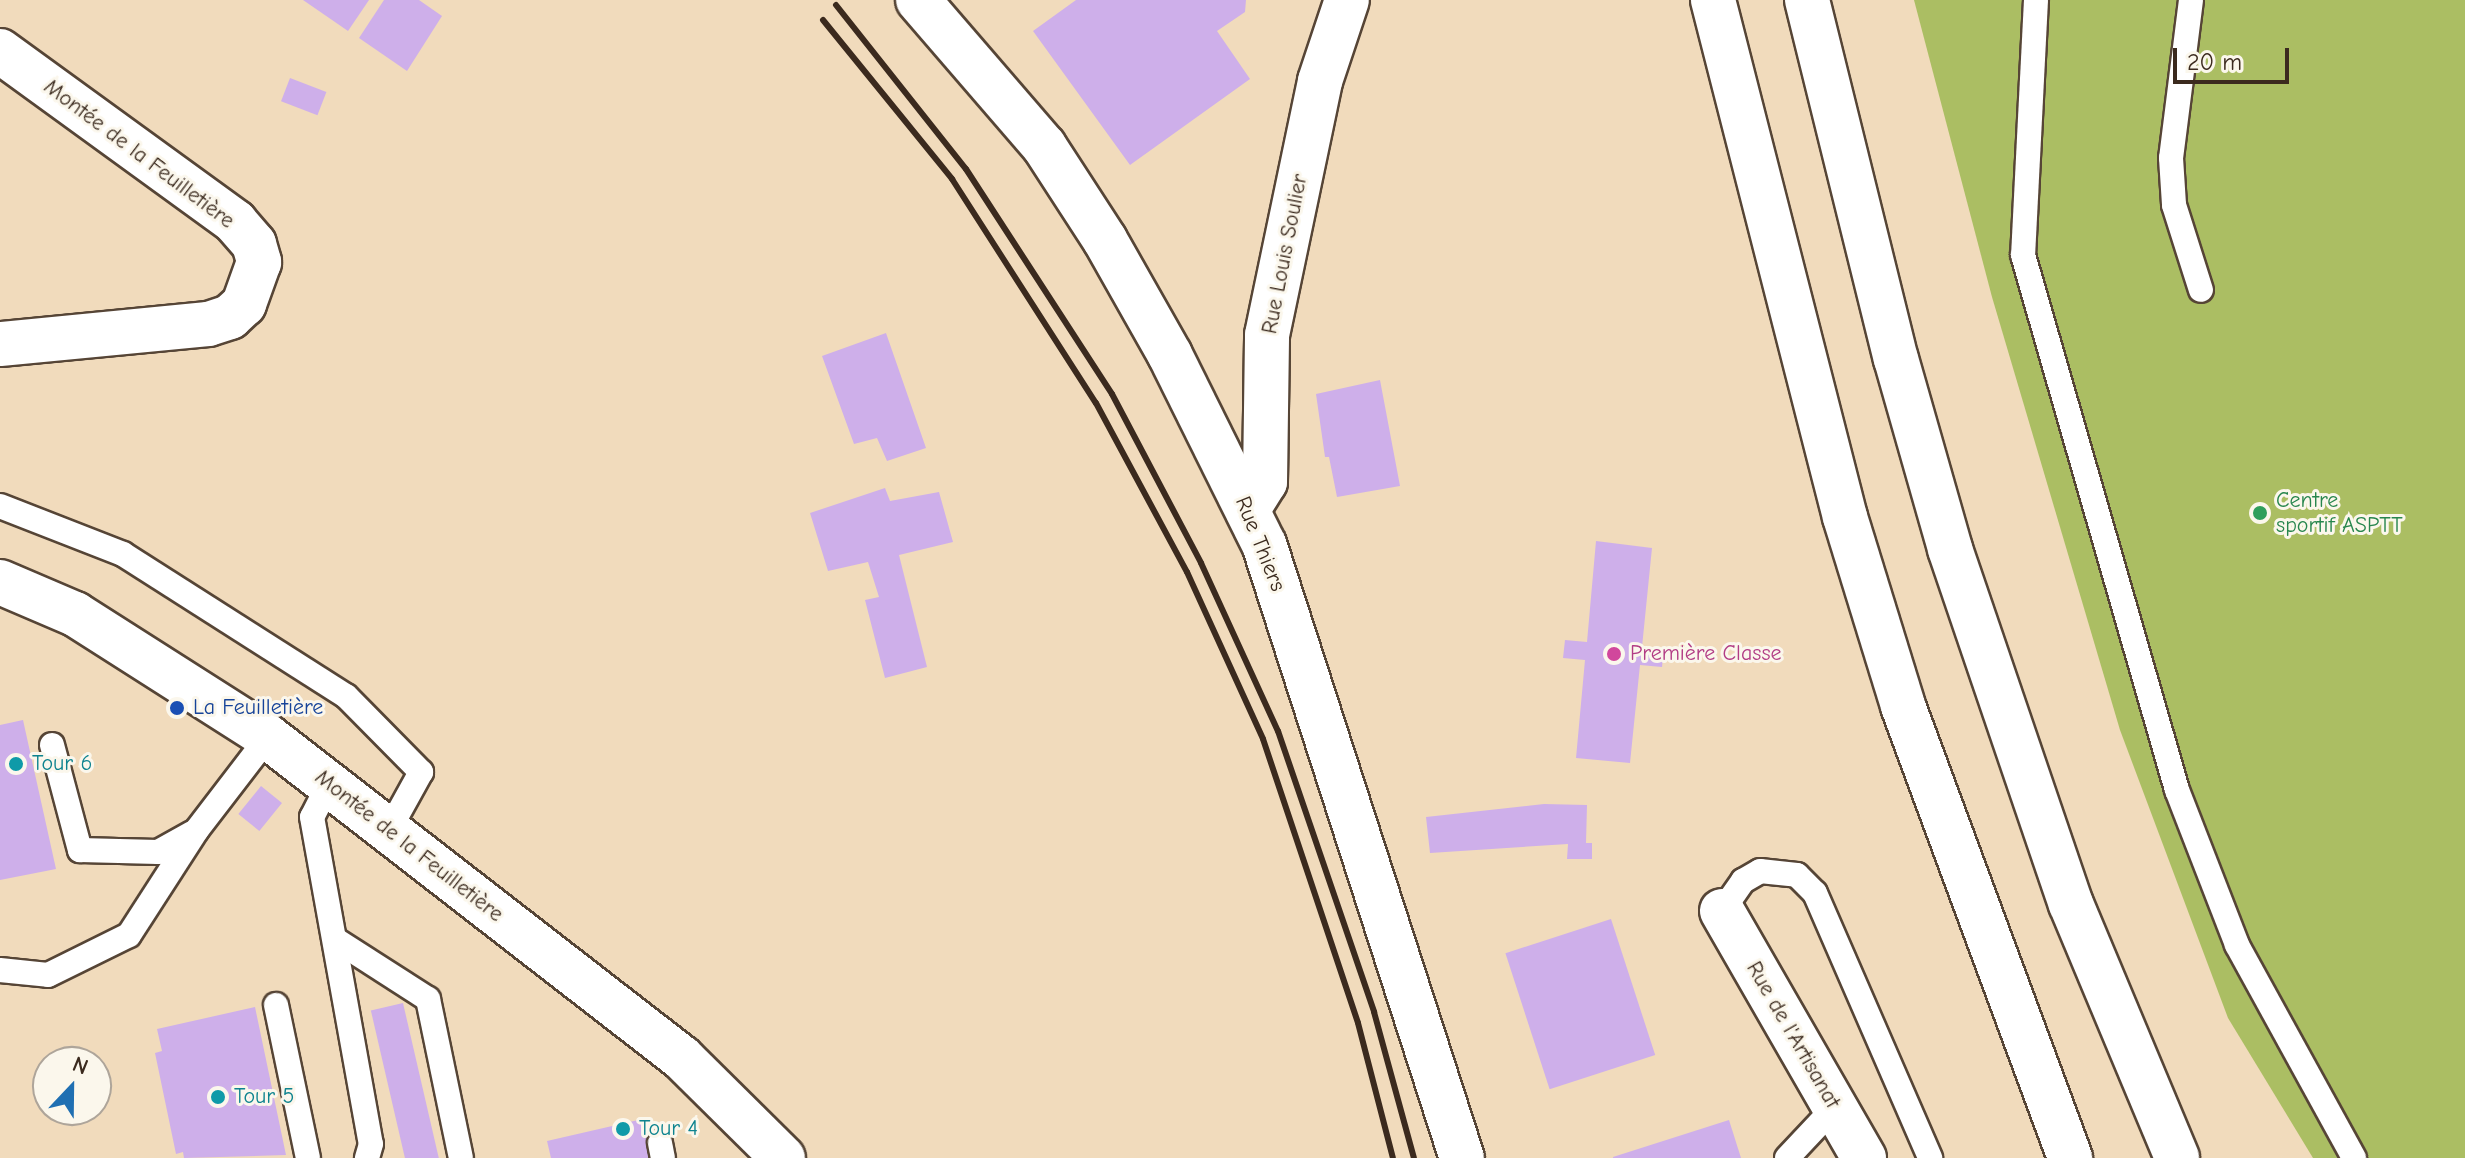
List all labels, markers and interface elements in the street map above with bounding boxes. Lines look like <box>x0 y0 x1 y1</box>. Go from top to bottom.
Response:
scale bar <box>2177 32 2293 82</box>
text: 20 m <box>2187 48 2242 76</box>
street label: Montée de la Feuilletière <box>38 74 240 234</box>
street label: Rue Louis Soulier <box>1257 172 1313 336</box>
place label: Centre sportif ASPTT <box>2276 487 2403 538</box>
street label: Rue Thiers <box>1229 493 1291 595</box>
marker: Centre sportif ASPTT <box>2251 504 2269 522</box>
place label: Première Classe <box>1630 641 1781 667</box>
marker: Première Classe <box>1605 645 1623 663</box>
place label: La Feuilletière <box>193 695 323 721</box>
marker: La Feuilletière <box>168 699 186 717</box>
place label: Tour 6 <box>32 751 92 777</box>
marker: Tour 6 <box>7 755 25 773</box>
street label: Montée de la Feuilletière <box>310 764 508 928</box>
street label: Rue de l'Artisanat <box>1740 957 1846 1113</box>
north arrow <box>32 1046 112 1126</box>
text: N <box>69 1051 92 1080</box>
place label: Tour 5 <box>234 1084 294 1110</box>
marker: Tour 5 <box>209 1088 227 1106</box>
place label: Tour 4 <box>639 1116 698 1142</box>
marker: Tour 4 <box>614 1120 632 1138</box>

